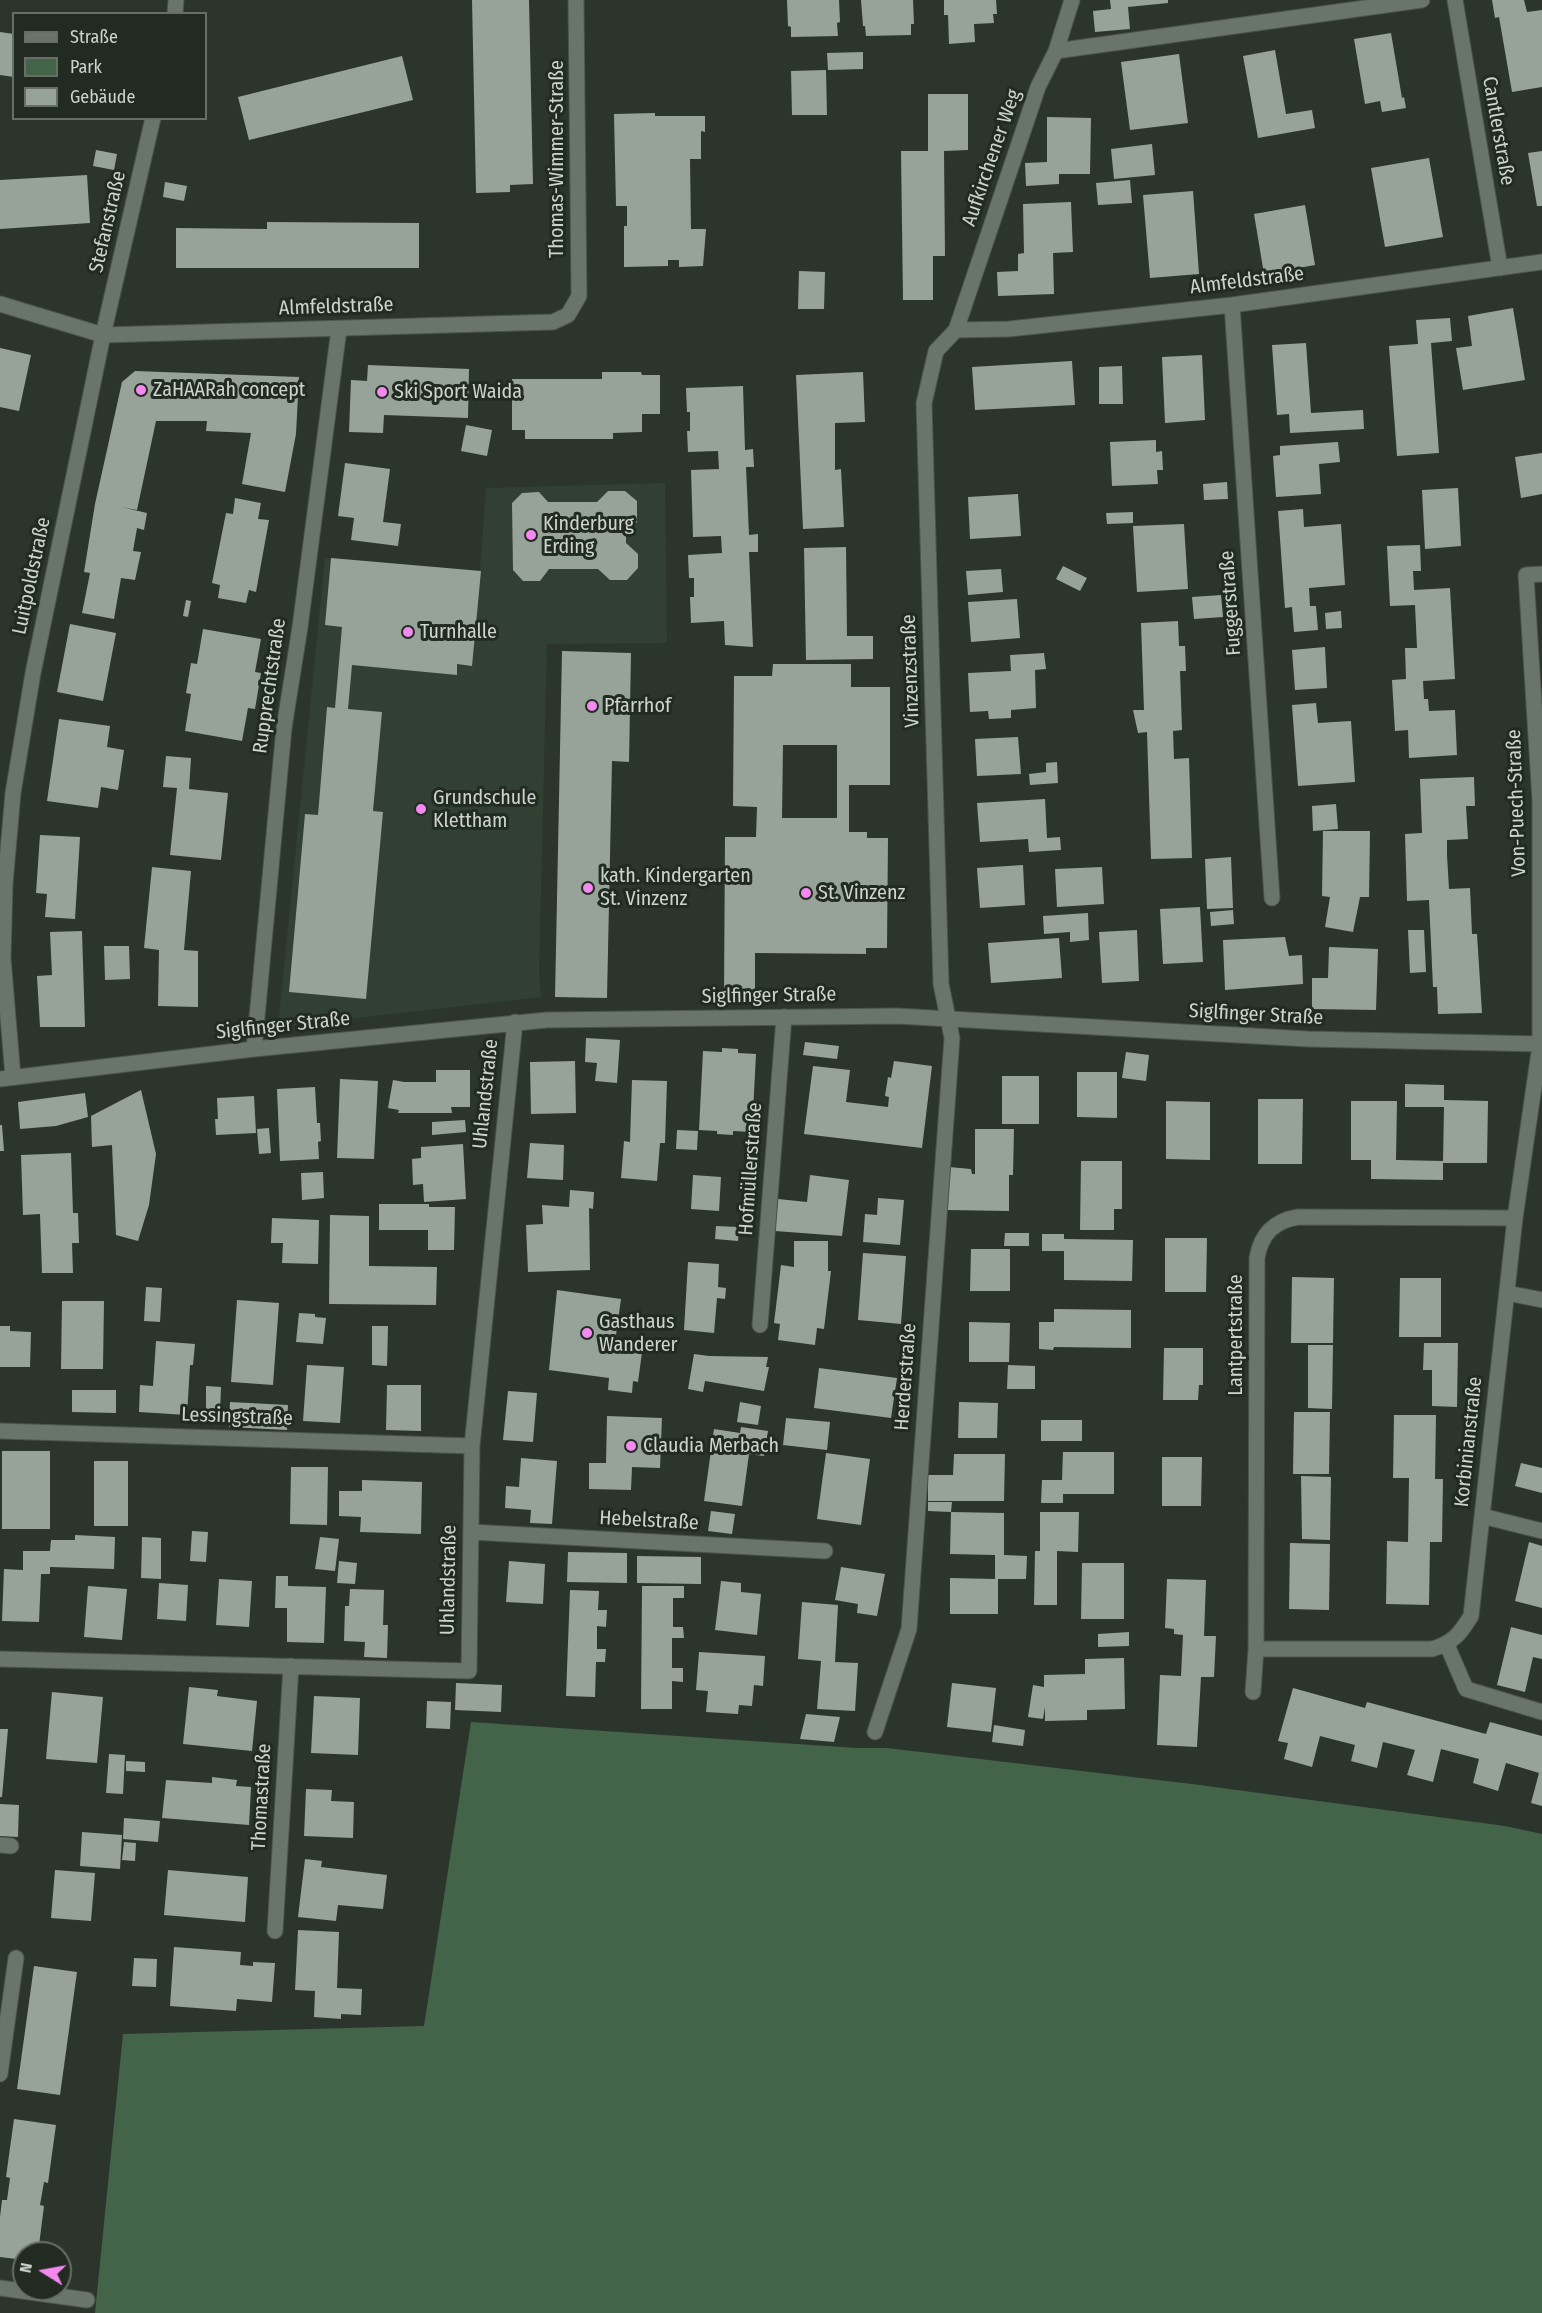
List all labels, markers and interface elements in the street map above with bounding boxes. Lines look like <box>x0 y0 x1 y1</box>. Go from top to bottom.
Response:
legend <box>12 12 207 120</box>
text: Straße <box>70 26 118 48</box>
text: Park <box>70 56 102 78</box>
street label: Thomas-Wimmer-Straße <box>545 60 569 258</box>
street label: Cantlerstraße <box>1477 75 1519 187</box>
text: Gebäude <box>70 86 135 108</box>
street label: Aufkirchener Weg <box>957 86 1027 230</box>
street label: Stefanstraße <box>85 169 131 275</box>
street label: Almfeldstraße <box>1189 262 1305 300</box>
street label: Almfeldstraße <box>278 293 394 321</box>
place label: ZaHAARah concept <box>153 378 305 402</box>
place label: Ski Sport Waida <box>394 380 522 404</box>
marker: ZaHAARah concept <box>134 383 148 397</box>
marker: Ski Sport Waida <box>375 385 389 399</box>
place label: Kinderburg Erding <box>543 512 634 559</box>
street label: Luitpoldstraße <box>8 515 56 637</box>
marker: Kinderburg Erding <box>524 528 538 542</box>
street label: Fuggerstraße <box>1215 550 1247 656</box>
street label: Vinzenzstraße <box>897 614 925 728</box>
street label: Rupprechtstraße <box>249 617 291 755</box>
place label: Turnhalle <box>420 620 497 644</box>
marker: Turnhalle <box>401 625 415 639</box>
place label: Pfarrhof <box>604 694 671 718</box>
marker: Pfarrhof <box>585 699 599 713</box>
street label: Von-Puech-Straße <box>1502 729 1532 877</box>
place label: Grundschule Klettham <box>433 786 536 833</box>
marker: Grundschule Klettham <box>414 802 428 816</box>
place label: kath. Kindergarten St. Vinzenz <box>600 864 751 911</box>
marker: kath. Kindergarten St. Vinzenz <box>581 881 595 895</box>
place label: St. Vinzenz <box>818 881 905 905</box>
marker: St. Vinzenz <box>799 886 813 900</box>
street label: Siglfinger Straße <box>702 983 836 1009</box>
street label: Siglfinger Straße <box>1188 999 1324 1031</box>
street label: Siglfinger Straße <box>215 1007 351 1045</box>
street label: Uhlandstraße <box>468 1038 504 1150</box>
street label: Hofmüllerstraße <box>734 1102 768 1236</box>
street label: Lantpertstraße <box>1224 1274 1248 1396</box>
place label: Gasthaus Wanderer <box>599 1310 678 1357</box>
street label: Herderstraße <box>890 1323 922 1431</box>
marker: Gasthaus Wanderer <box>580 1326 594 1340</box>
street label: Korbinianstraße <box>1450 1375 1488 1509</box>
street label: Lessingstraße <box>181 1403 293 1431</box>
place label: Claudia Merbach <box>643 1434 779 1458</box>
marker: Claudia Merbach <box>624 1439 638 1453</box>
street label: Hebelstraße <box>599 1506 699 1536</box>
street label: Uhlandstraße <box>436 1525 462 1635</box>
street label: Thomastraße <box>247 1743 277 1851</box>
north arrow <box>12 2241 72 2301</box>
text: N <box>16 2261 36 2274</box>

